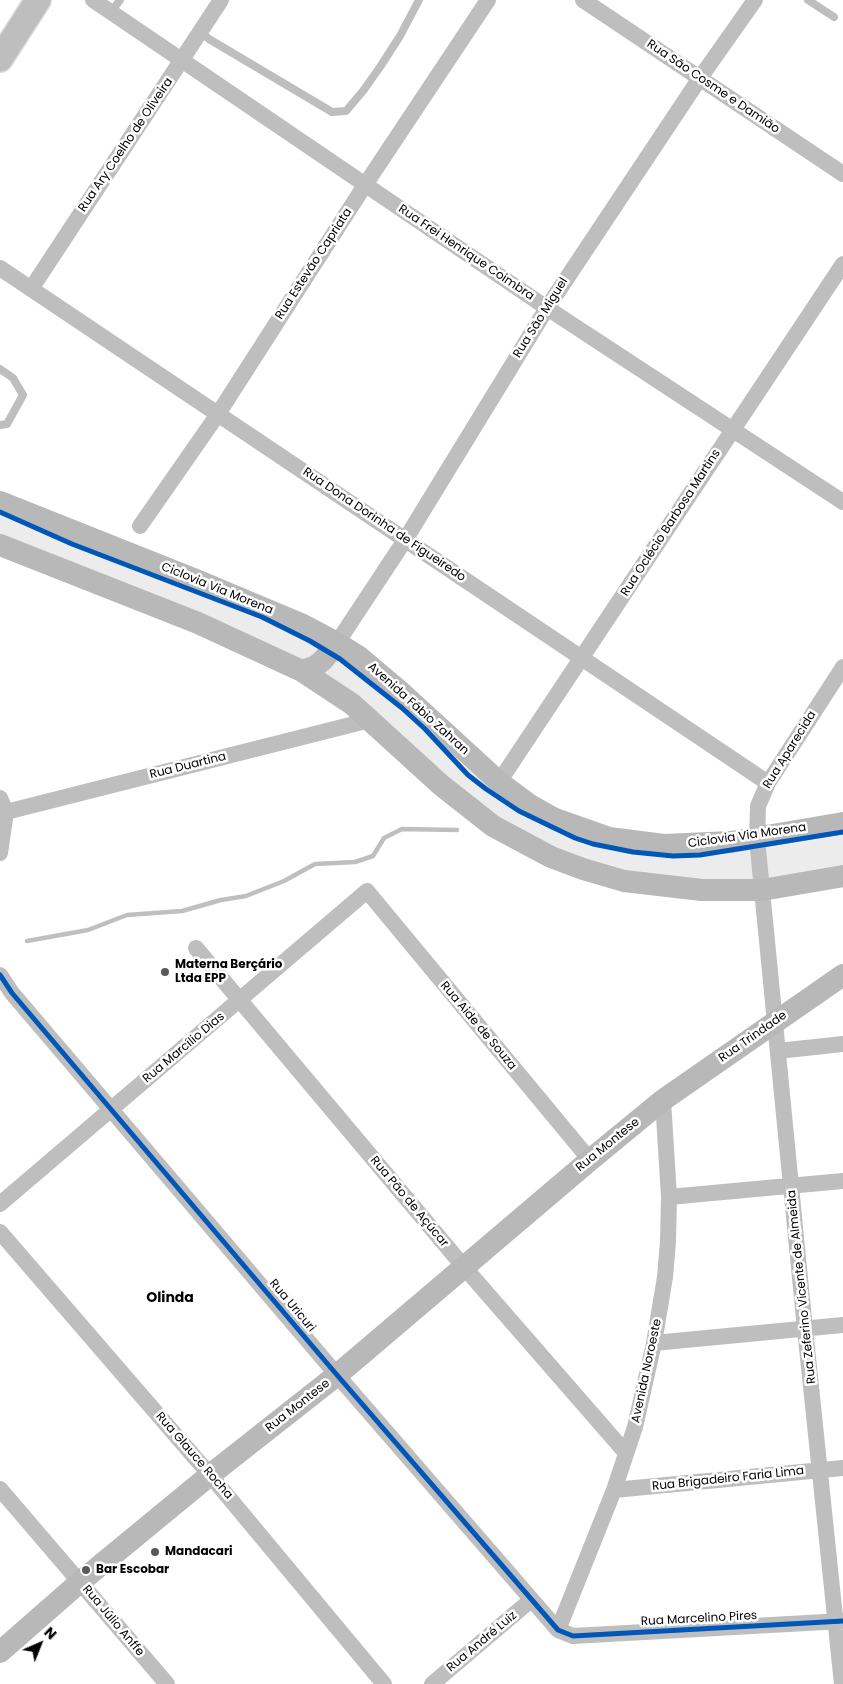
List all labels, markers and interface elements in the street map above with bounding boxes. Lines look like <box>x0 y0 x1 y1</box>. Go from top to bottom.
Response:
street label: Rua São Cosme e Damião <box>644 37 782 137</box>
street label: Rua Ary Coelho de Oliveira <box>76 75 176 215</box>
street label: Rua Frei Henrique Coimbra <box>395 202 537 304</box>
street label: Rua Estevão Capriata <box>273 206 355 322</box>
street label: Rua São Miguel <box>511 275 571 361</box>
street label: Rua Oclécio Barbosa Martins <box>618 447 724 599</box>
street label: Rua Dona Dorinha de Figueiredo <box>300 465 468 585</box>
street label: Ciclovia Via Morena <box>159 560 275 618</box>
street label: Avenida Fábio Zahran <box>365 660 471 758</box>
street label: Rua Aparecida <box>760 708 820 792</box>
street label: Rua Duartina <box>148 750 228 782</box>
street label: Ciclovia Via Morena <box>687 821 807 851</box>
place label: Materna Berçário Ltda EPP <box>175 958 283 986</box>
marker: Materna Berçário Ltda EPP <box>159 966 171 978</box>
street label: Rua Aide de Souza <box>437 979 519 1073</box>
street label: Rua Trindade <box>716 1008 790 1066</box>
street label: Rua Marcílio Dias <box>140 1010 228 1086</box>
street label: Rua Montese <box>573 1115 643 1175</box>
street label: Rua Pão de Açúcar <box>367 1154 451 1250</box>
street label: Rua Zeferino Vicente de Almeida <box>785 1189 819 1385</box>
street label: Rua Uricuri <box>266 1277 318 1335</box>
district label: Olinda <box>146 1290 194 1306</box>
street label: Avenida Noroeste <box>629 1318 665 1424</box>
street label: Rua Montese <box>263 1376 333 1436</box>
street label: Rua Glauce Rocha <box>152 1410 236 1502</box>
street label: Rua Brigadeiro Faria Lima <box>651 1464 805 1494</box>
place label: Mandacari <box>165 1545 233 1559</box>
marker: Mandacari <box>149 1546 161 1558</box>
place label: Bar Escobar <box>96 1563 169 1577</box>
marker: Bar Escobar <box>80 1564 92 1576</box>
street label: Rua Júlio Anffe <box>79 1583 147 1659</box>
street label: Rua André Luiz <box>444 1609 520 1675</box>
street label: Rua Marcelino Pires <box>640 1609 758 1629</box>
north arrow <box>15 1619 65 1669</box>
text: N <box>40 1622 61 1644</box>

